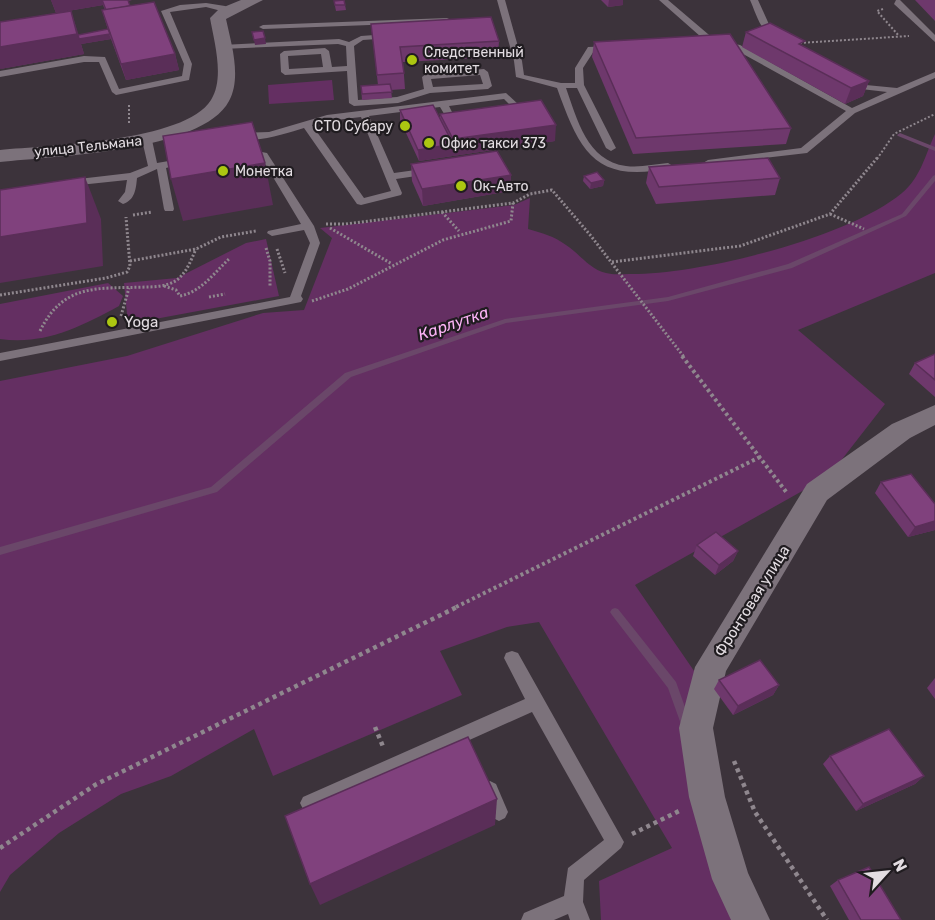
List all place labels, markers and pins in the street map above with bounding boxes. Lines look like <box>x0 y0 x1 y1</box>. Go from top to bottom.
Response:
place label: Следственный комитет <box>424 44 524 77</box>
marker: Следственный комитет <box>405 53 419 67</box>
place label: СТО Субару <box>314 118 393 135</box>
marker: СТО Субару <box>398 119 412 133</box>
place label: Офис такси 373 <box>441 135 546 152</box>
marker: Офис такси 373 <box>422 136 436 150</box>
place label: Монетка <box>235 163 293 180</box>
marker: Монетка <box>216 164 230 178</box>
place label: Ок-Авто <box>473 178 529 195</box>
marker: Ок-Авто <box>454 179 468 193</box>
place label: Yoga <box>124 313 158 331</box>
marker: Yoga <box>105 315 119 329</box>

